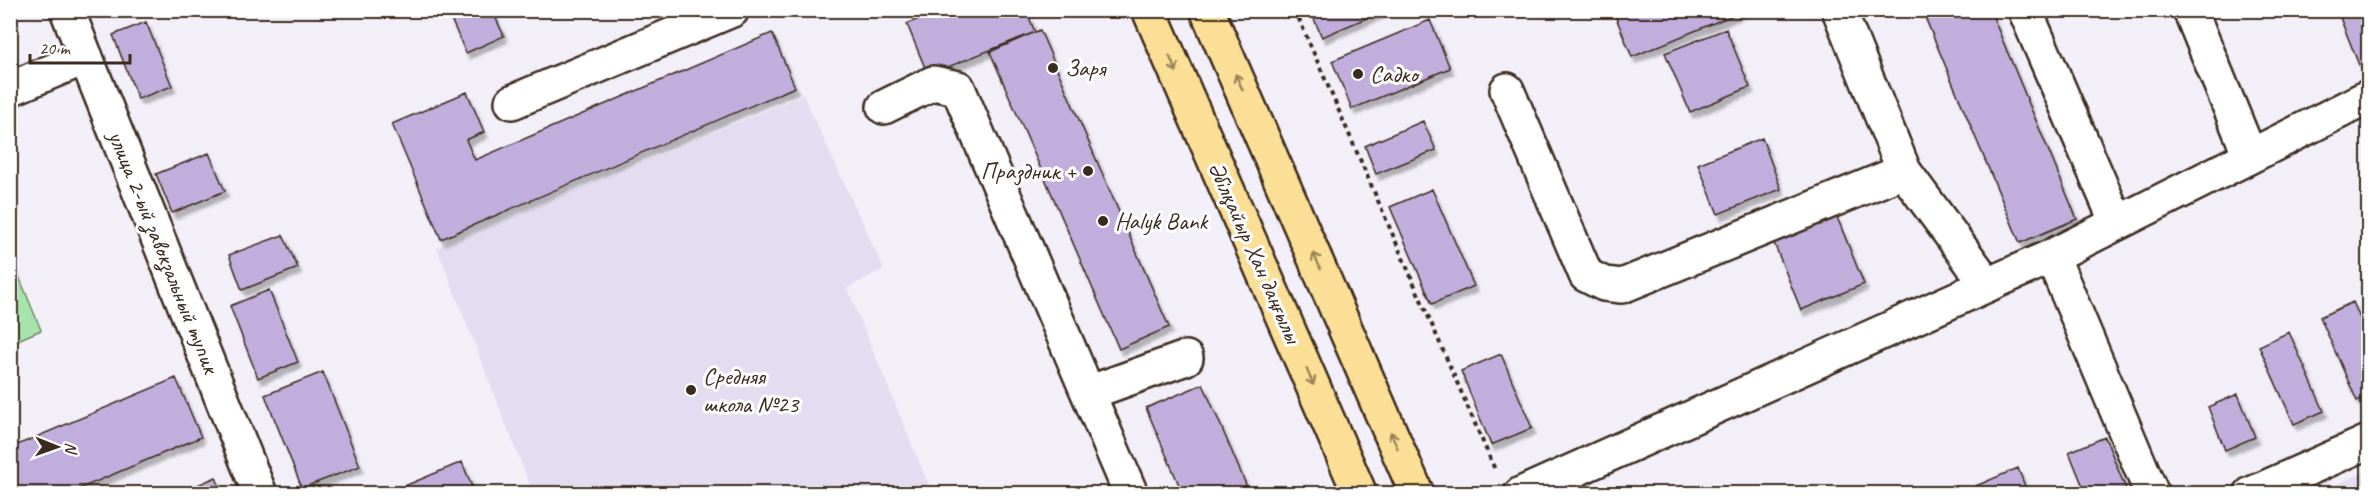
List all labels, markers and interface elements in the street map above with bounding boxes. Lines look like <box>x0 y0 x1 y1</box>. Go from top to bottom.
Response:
scale bar <box>30 27 130 65</box>
text: 20 m <box>39 37 72 59</box>
place label: Заря <box>1065 53 1107 83</box>
one-way arrow <box>1168 55 1179 73</box>
place label: Садко <box>1370 59 1420 89</box>
marker: Заря <box>1046 61 1060 75</box>
marker: Садко <box>1351 67 1365 81</box>
one-way arrow <box>1232 74 1244 92</box>
street label: улица 2-ый завокзальный тупик <box>100 124 227 380</box>
place label: Праздник + <box>981 156 1077 186</box>
street label: Әбілқайыр Хан даңғылы <box>1202 157 1309 350</box>
marker: Праздник + <box>1081 164 1095 178</box>
place label: Halyk Bank <box>1115 206 1210 236</box>
marker: Halyk Bank <box>1096 214 1110 228</box>
one-way arrow <box>1311 252 1323 270</box>
place label: Средняя школа №23 <box>703 361 801 419</box>
one-way arrow <box>1305 367 1316 386</box>
marker: Средняя школа №23 <box>684 383 698 397</box>
north arrow <box>27 417 87 477</box>
one-way arrow <box>1388 431 1399 449</box>
text: N <box>61 442 81 455</box>

